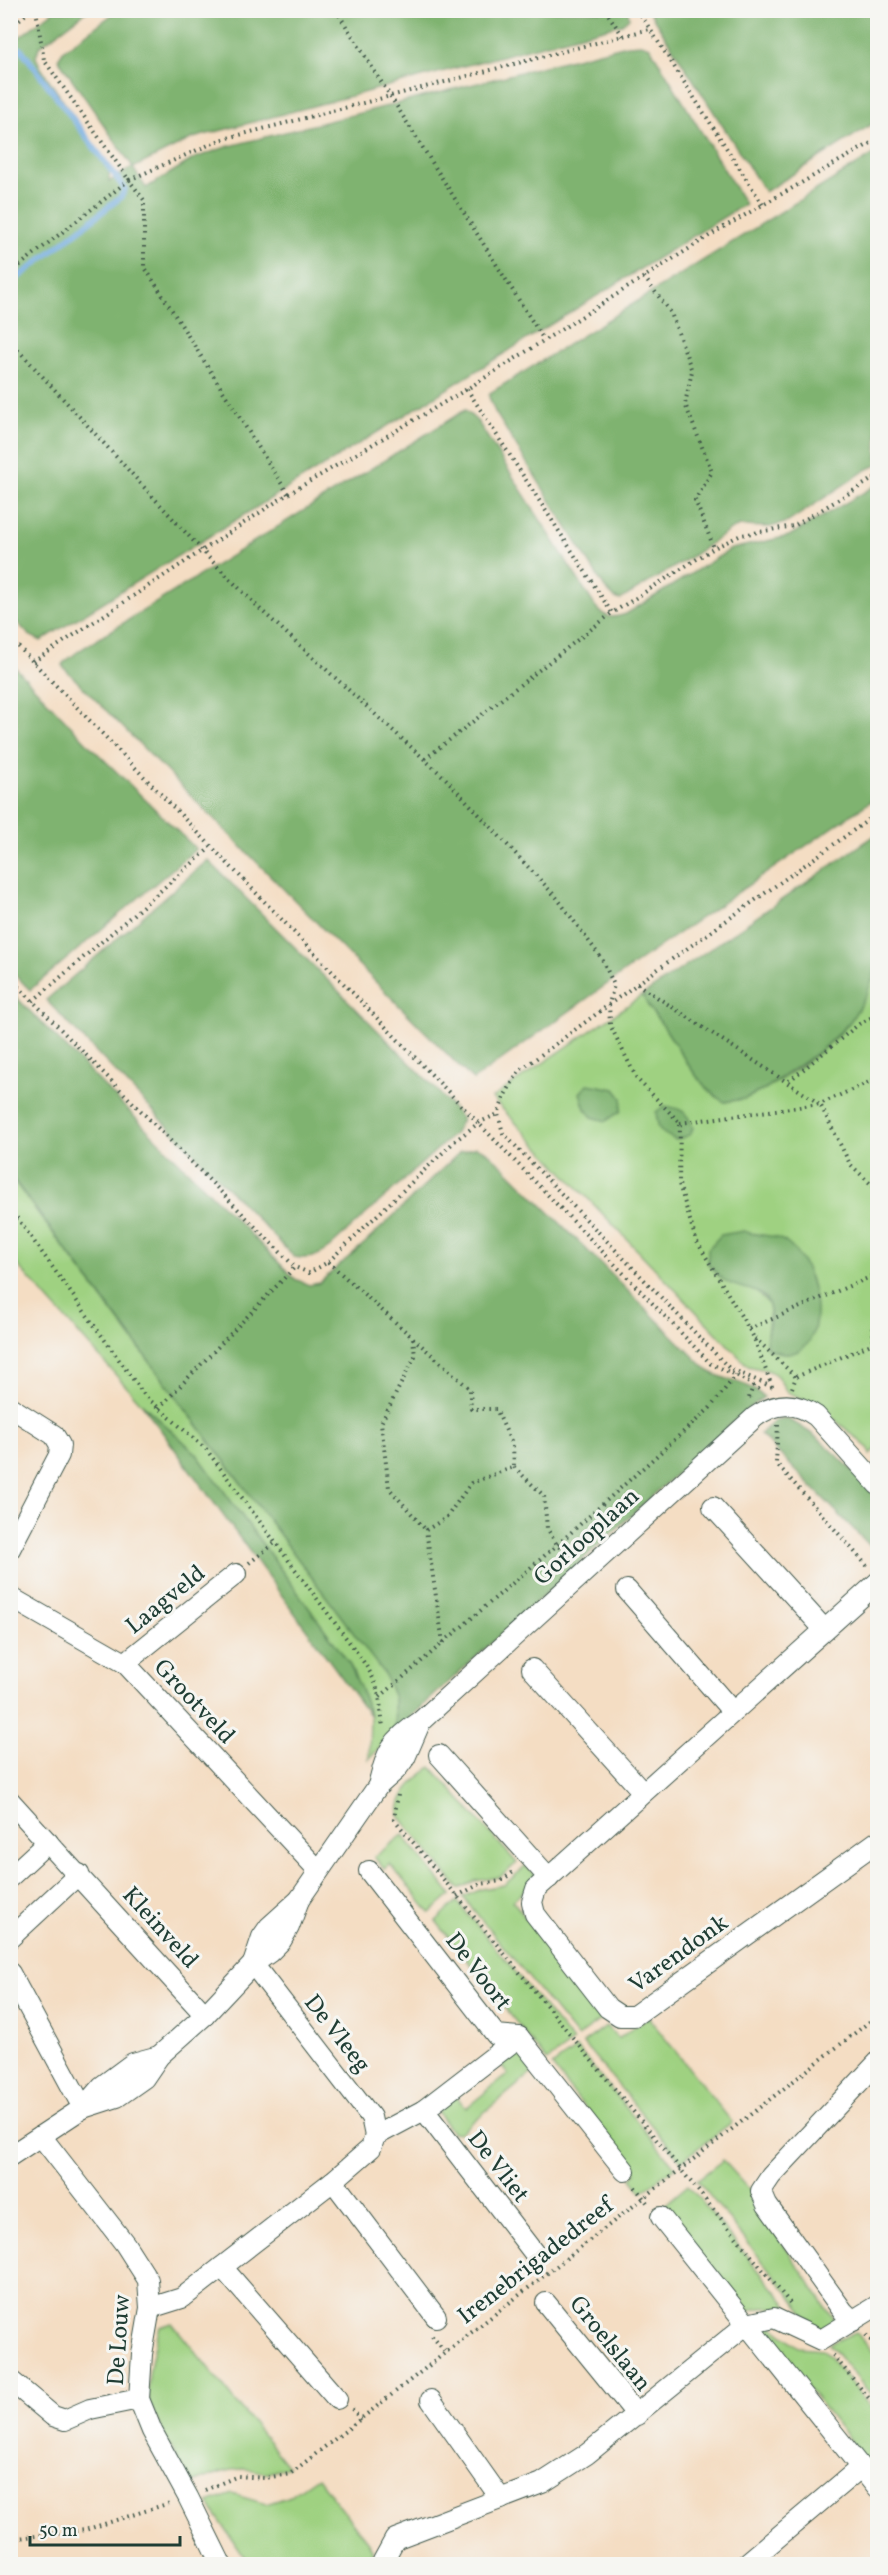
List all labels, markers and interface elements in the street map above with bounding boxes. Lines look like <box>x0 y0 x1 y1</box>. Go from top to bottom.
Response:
street label: Gorlooplaan <box>527 1481 648 1594</box>
street label: Laagveld <box>119 1558 214 1643</box>
street label: Grootveld <box>145 1652 242 1753</box>
street label: Kleinveld <box>113 1880 206 1977</box>
street label: Varendonk <box>622 1907 736 2002</box>
street label: De Voort <box>436 1926 519 2019</box>
street label: De Vleeg <box>295 1988 378 2081</box>
street label: De Vliet <box>458 2124 536 2211</box>
street label: Irenebrigadedreef <box>451 2188 624 2333</box>
street label: Groelslaan <box>560 2289 659 2399</box>
street label: De Louw <box>100 2293 140 2387</box>
scale bar <box>30 2509 180 2547</box>
text: 50 m <box>39 2519 78 2544</box>

